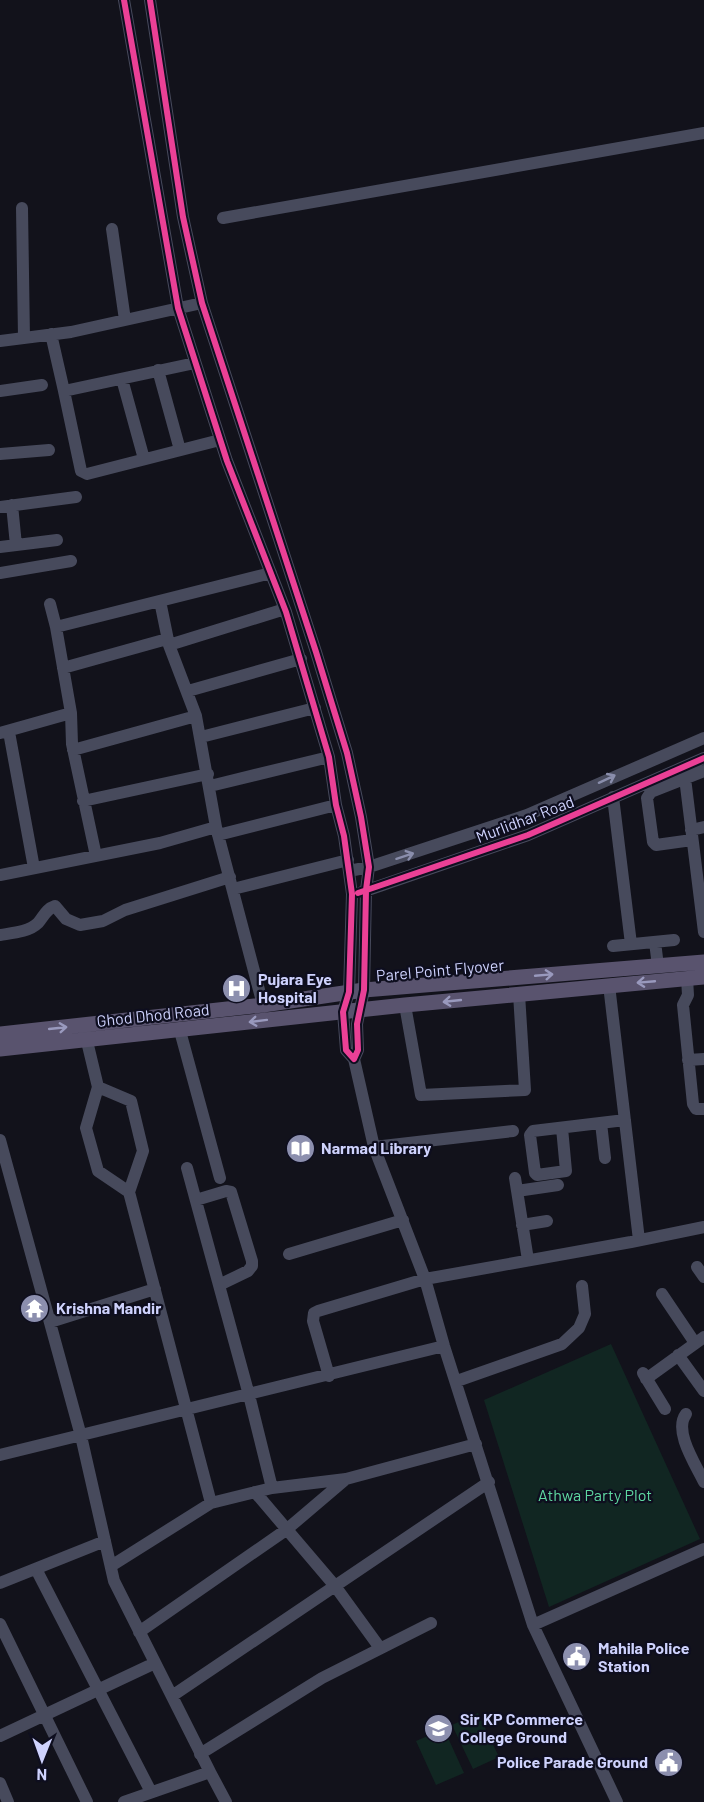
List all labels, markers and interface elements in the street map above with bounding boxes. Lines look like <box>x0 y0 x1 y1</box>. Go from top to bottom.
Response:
one-way arrow <box>597 773 615 785</box>
street label: Murlidhar Road <box>473 791 577 846</box>
one-way arrow <box>395 849 414 860</box>
street label: Parel Point Flyover <box>375 954 505 985</box>
place label: Pujara Eye Hospital <box>258 969 332 1006</box>
one-way arrow <box>534 969 554 980</box>
hospital icon: Pujara Eye Hospital <box>221 972 253 1004</box>
one-way arrow <box>636 977 656 988</box>
one-way arrow <box>442 996 462 1007</box>
street label: Ghod Dhod Road <box>96 999 210 1030</box>
one-way arrow <box>248 1016 268 1027</box>
one-way arrow <box>48 1023 68 1034</box>
library icon: Narmad Library <box>284 1132 316 1164</box>
place label: Narmad Library <box>321 1138 431 1157</box>
temple icon: Krishna Mandir <box>19 1292 51 1324</box>
place label: Krishna Mandir <box>56 1298 161 1317</box>
park label: Athwa Party Plot <box>538 1485 652 1504</box>
place label: Mahila Police Station <box>598 1638 690 1675</box>
public building icon: Mahila Police Station <box>561 1641 593 1673</box>
place label: Sir KP Commerce College Ground <box>460 1709 583 1746</box>
school or university icon: Sir KP Commerce College Ground <box>423 1712 455 1744</box>
north arrow <box>12 1730 72 1790</box>
public building icon: Police Parade Ground <box>653 1746 685 1778</box>
place label: Police Parade Ground <box>497 1752 648 1771</box>
text: N <box>36 1766 47 1785</box>

